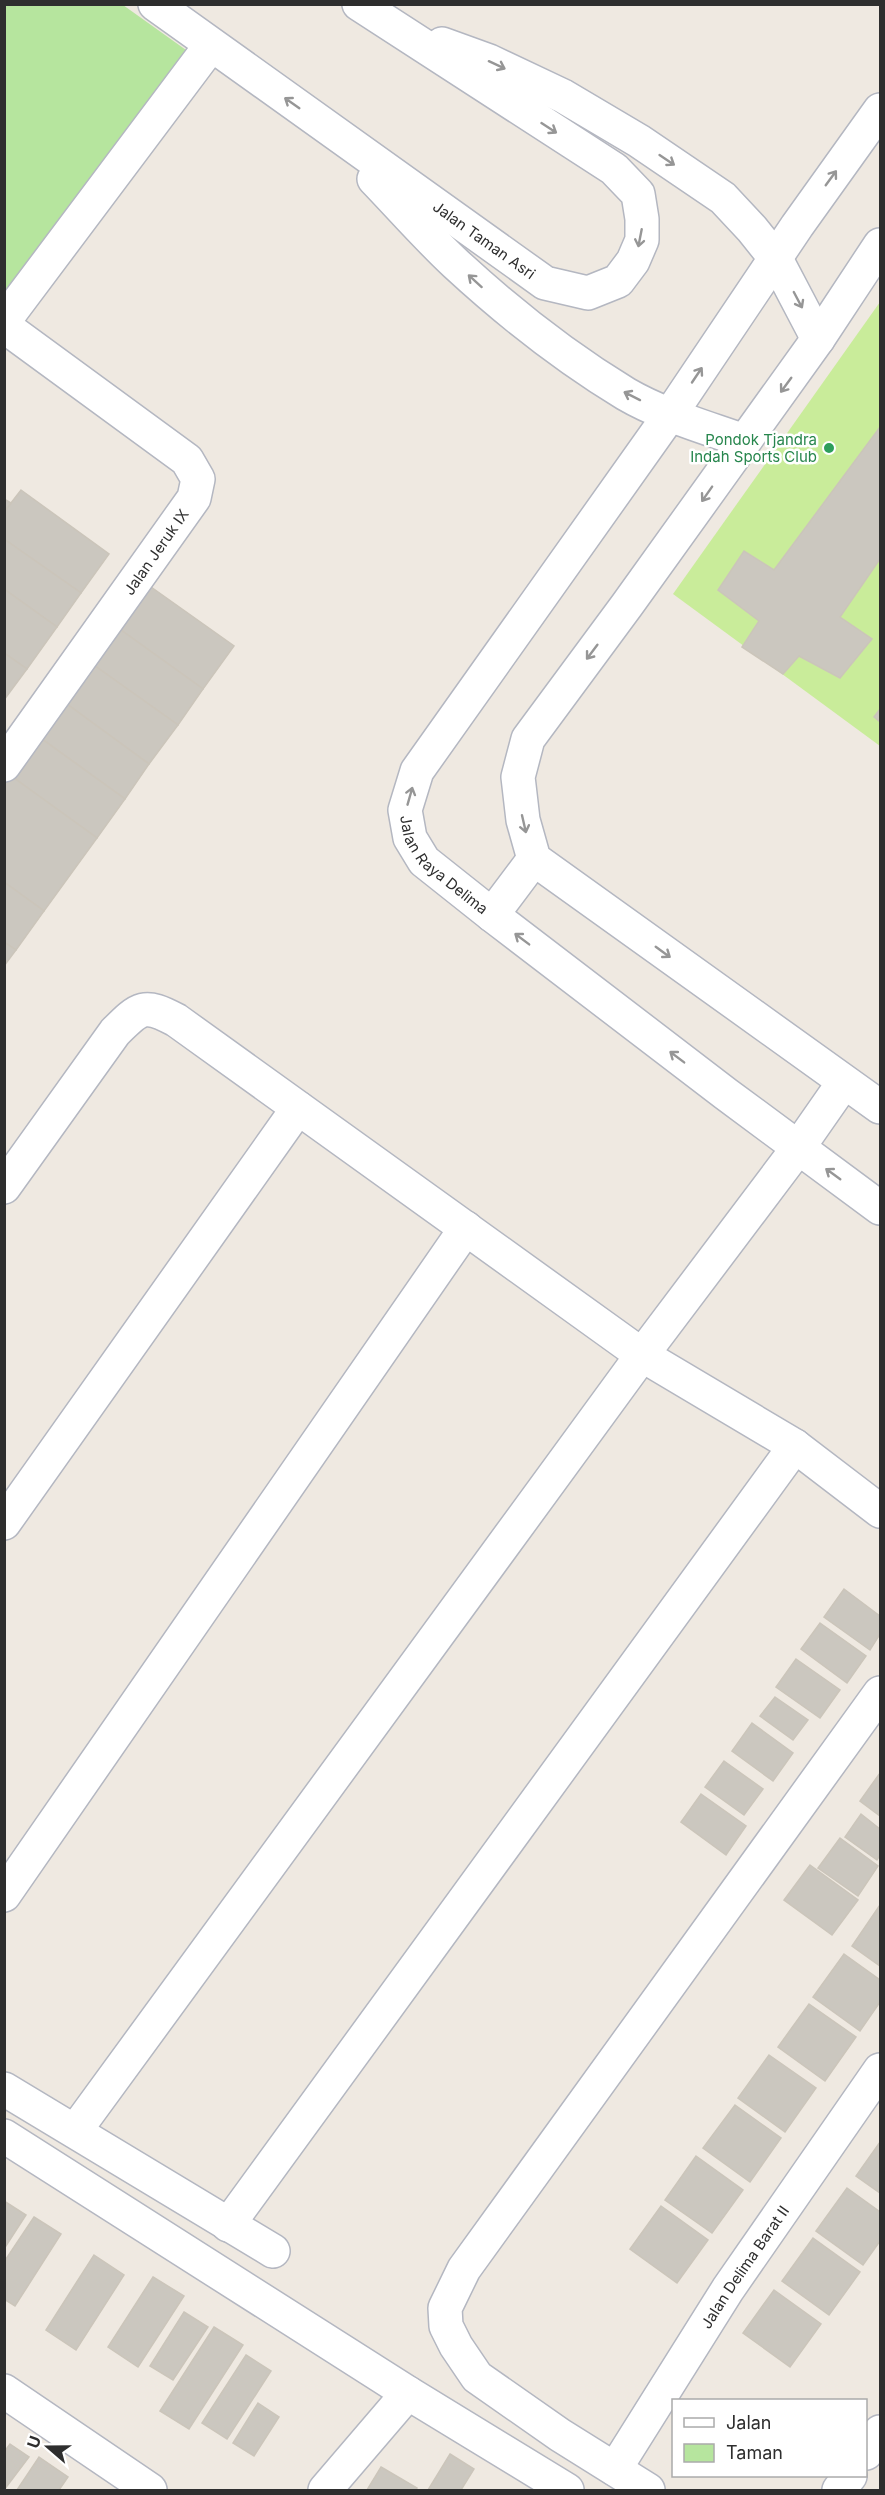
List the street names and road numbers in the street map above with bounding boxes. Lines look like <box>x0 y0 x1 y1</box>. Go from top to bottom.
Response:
street label: Jalan Taman Asri <box>429 197 539 283</box>
street label: Jalan Jeruk IX <box>119 505 193 599</box>
street label: Jalan Raya Delima <box>397 814 492 918</box>
street label: Jalan Delima Barat II <box>696 2202 793 2332</box>

